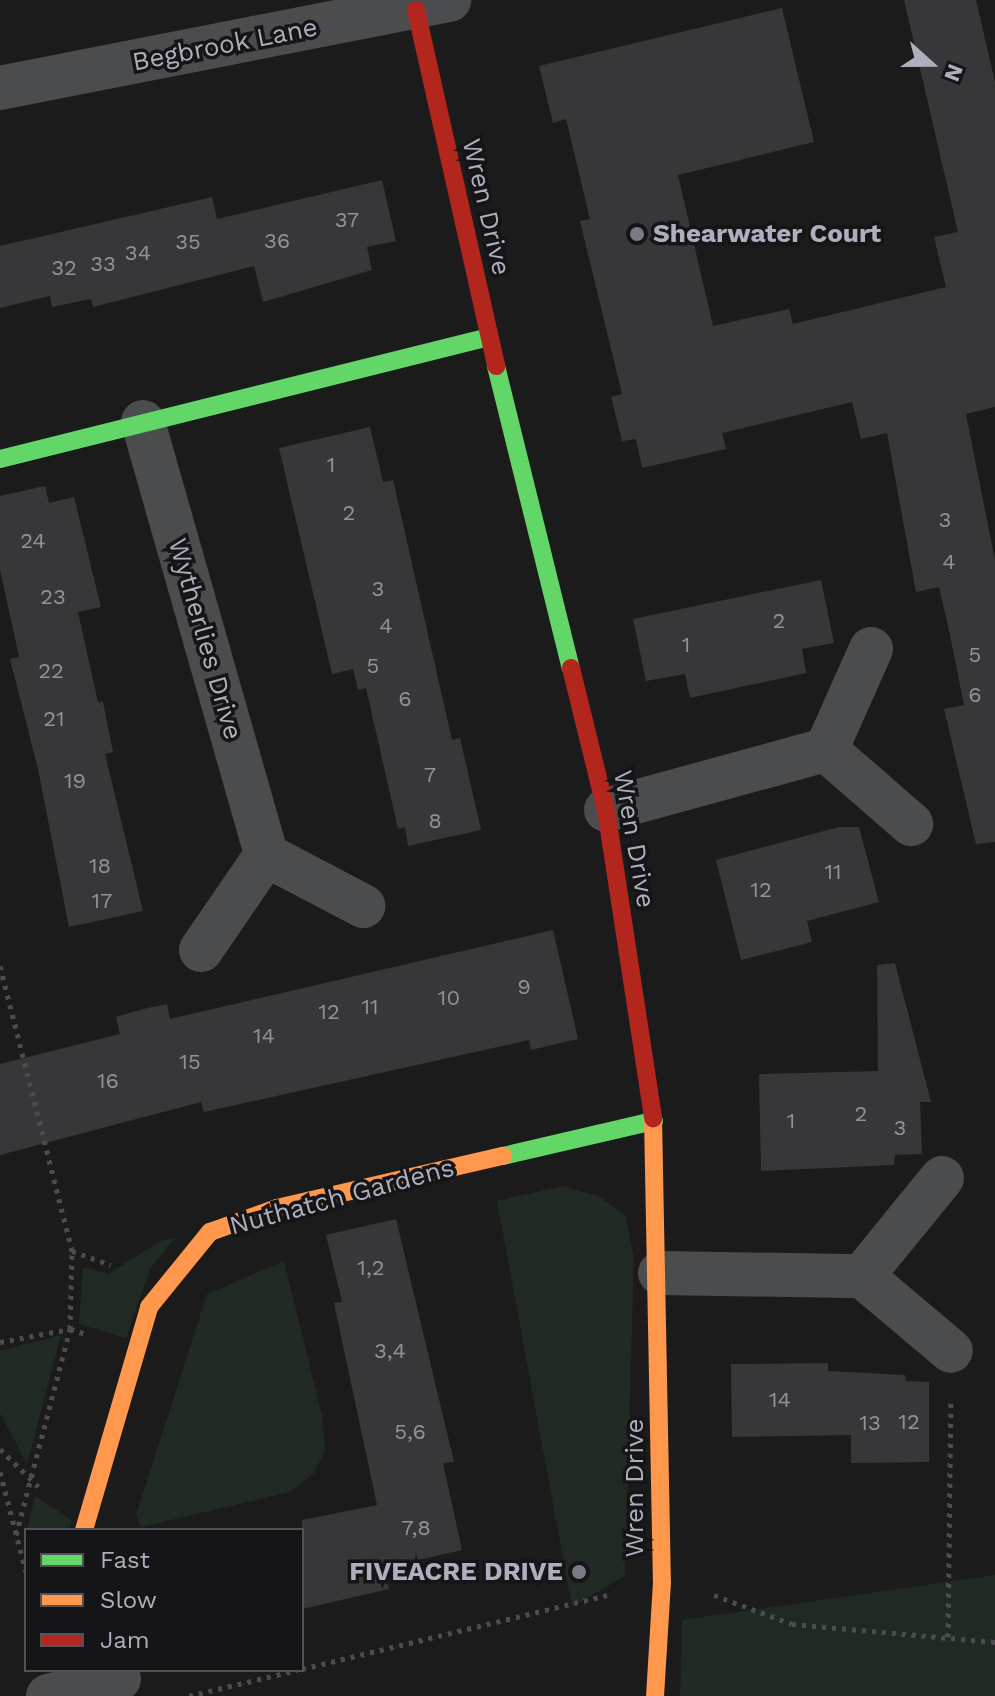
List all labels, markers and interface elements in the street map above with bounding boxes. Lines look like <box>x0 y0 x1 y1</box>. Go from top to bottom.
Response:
street label: Begbrook Lane <box>130 12 320 78</box>
north arrow <box>891 24 971 104</box>
text: N <box>939 61 968 85</box>
street label: Wren Drive <box>455 136 517 278</box>
house number: 37 <box>335 207 359 233</box>
place label: Shearwater Court <box>653 218 882 250</box>
marker: Shearwater Court <box>628 225 646 243</box>
house number: 36 <box>264 228 290 254</box>
house number: 35 <box>175 229 201 255</box>
house number: 34 <box>125 240 151 266</box>
house number: 33 <box>90 251 116 277</box>
house number: 32 <box>51 255 77 281</box>
house number: 1 <box>327 452 335 478</box>
house number: 2 <box>343 500 355 526</box>
house number: 3 <box>939 507 951 533</box>
house number: 24 <box>20 528 46 554</box>
street label: Wytherlies Drive <box>161 535 249 743</box>
house number: 4 <box>942 549 956 575</box>
house number: 3 <box>372 576 384 602</box>
house number: 23 <box>40 584 66 610</box>
house number: 2 <box>773 608 785 634</box>
house number: 4 <box>379 613 393 639</box>
house number: 1 <box>682 632 690 658</box>
house number: 5 <box>969 642 981 668</box>
house number: 5 <box>367 653 379 679</box>
house number: 22 <box>38 658 64 684</box>
house number: 6 <box>968 682 982 708</box>
house number: 6 <box>398 686 412 712</box>
house number: 21 <box>43 706 65 732</box>
house number: 7 <box>424 762 436 788</box>
house number: 19 <box>64 768 86 794</box>
street label: Wren Drive <box>607 768 661 910</box>
house number: 8 <box>428 808 442 834</box>
house number: 18 <box>89 853 111 879</box>
house number: 11 <box>824 859 842 885</box>
house number: 12 <box>750 877 772 903</box>
house number: 17 <box>92 888 112 914</box>
house number: 9 <box>517 974 531 1000</box>
house number: 10 <box>438 985 460 1011</box>
house number: 11 <box>361 994 379 1020</box>
house number: 12 <box>318 999 340 1025</box>
house number: 14 <box>253 1023 275 1049</box>
house number: 15 <box>179 1049 201 1075</box>
house number: 16 <box>97 1068 119 1094</box>
house number: 2 <box>855 1101 867 1127</box>
house number: 1 <box>787 1108 795 1134</box>
house number: 3 <box>894 1115 906 1141</box>
street label: Nuthatch Gardens <box>226 1152 458 1242</box>
house number: 1,2 <box>357 1255 385 1281</box>
house number: 3,4 <box>374 1338 406 1364</box>
house number: 14 <box>769 1387 791 1413</box>
house number: 12 <box>898 1409 920 1435</box>
house number: 13 <box>859 1410 881 1436</box>
street label: Wren Drive <box>619 1418 651 1558</box>
house number: 5,6 <box>394 1419 426 1445</box>
house number: 7,8 <box>401 1515 431 1541</box>
legend <box>24 1528 304 1672</box>
text: Fast <box>100 1546 150 1574</box>
place label: FIVEACRE DRIVE <box>349 1556 563 1588</box>
marker: FIVEACRE DRIVE <box>570 1563 588 1581</box>
text: Slow <box>100 1586 157 1614</box>
text: Jam <box>100 1626 150 1654</box>

